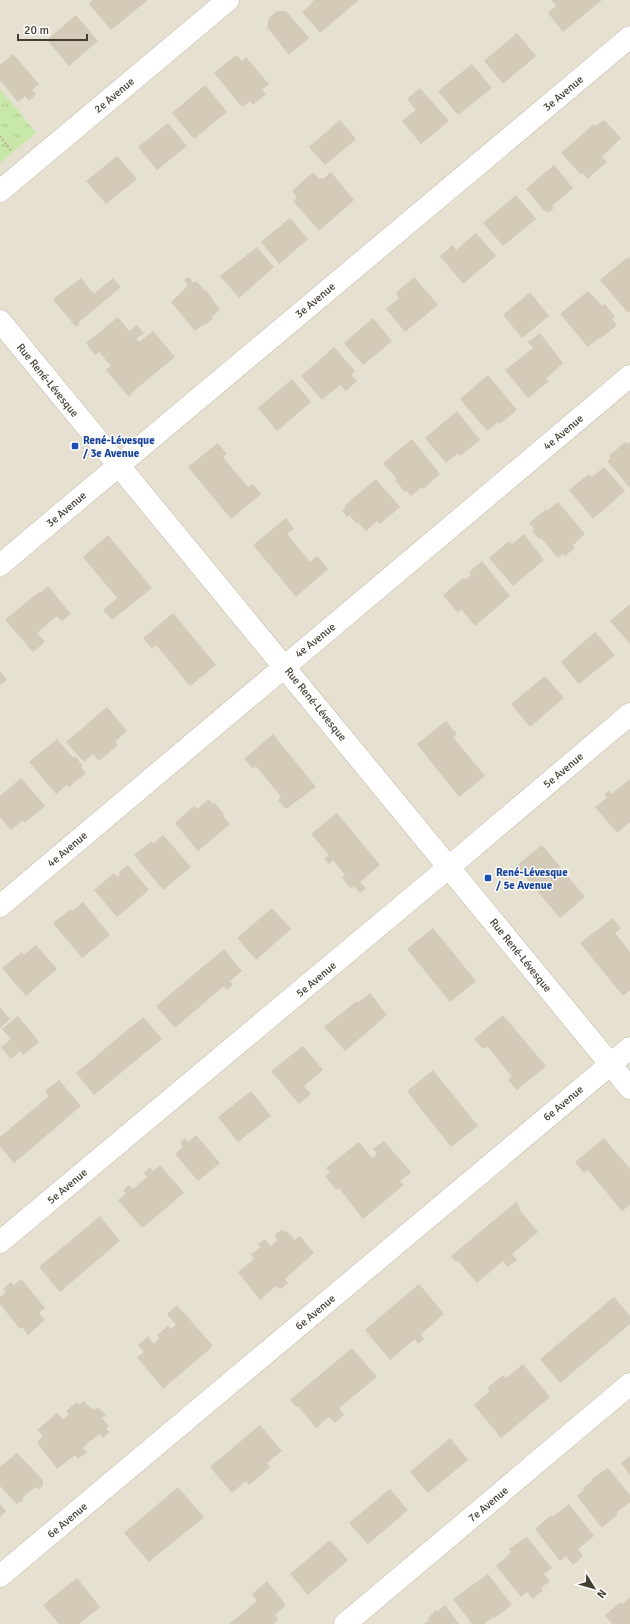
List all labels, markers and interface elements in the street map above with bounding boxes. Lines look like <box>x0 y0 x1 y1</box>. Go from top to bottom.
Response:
scale bar <box>18 16 87 42</box>
text: 20 m <box>24 23 49 38</box>
street label: 3e Avenue <box>541 73 586 114</box>
street label: 2e Avenue <box>92 75 137 116</box>
street label: 3e Avenue <box>293 280 338 321</box>
street label: Rue René-Lévesque <box>14 341 81 420</box>
street label: 4e Avenue <box>541 412 586 453</box>
place label: René-Lévesque / 3e Avenue <box>83 434 155 460</box>
marker: René-Lévesque / 3e Avenue <box>70 441 80 451</box>
street label: 3e Avenue <box>44 489 89 530</box>
street label: 4e Avenue <box>292 620 338 661</box>
street label: Rue René-Lévesque <box>282 665 349 744</box>
street label: 5e Avenue <box>541 750 586 791</box>
street label: 4e Avenue <box>45 829 90 870</box>
place label: René-Lévesque / 5e Avenue <box>496 866 568 892</box>
marker: René-Lévesque / 5e Avenue <box>483 873 493 883</box>
street label: Rue René-Lévesque <box>487 916 554 995</box>
street label: 5e Avenue <box>294 959 339 1000</box>
street label: 6e Avenue <box>541 1083 586 1124</box>
street label: 5e Avenue <box>45 1166 90 1207</box>
street label: 6e Avenue <box>293 1292 338 1333</box>
street label: 7e Avenue <box>466 1484 511 1525</box>
street label: 6e Avenue <box>45 1500 90 1541</box>
north arrow <box>574 1568 614 1608</box>
text: N <box>594 1587 609 1601</box>

